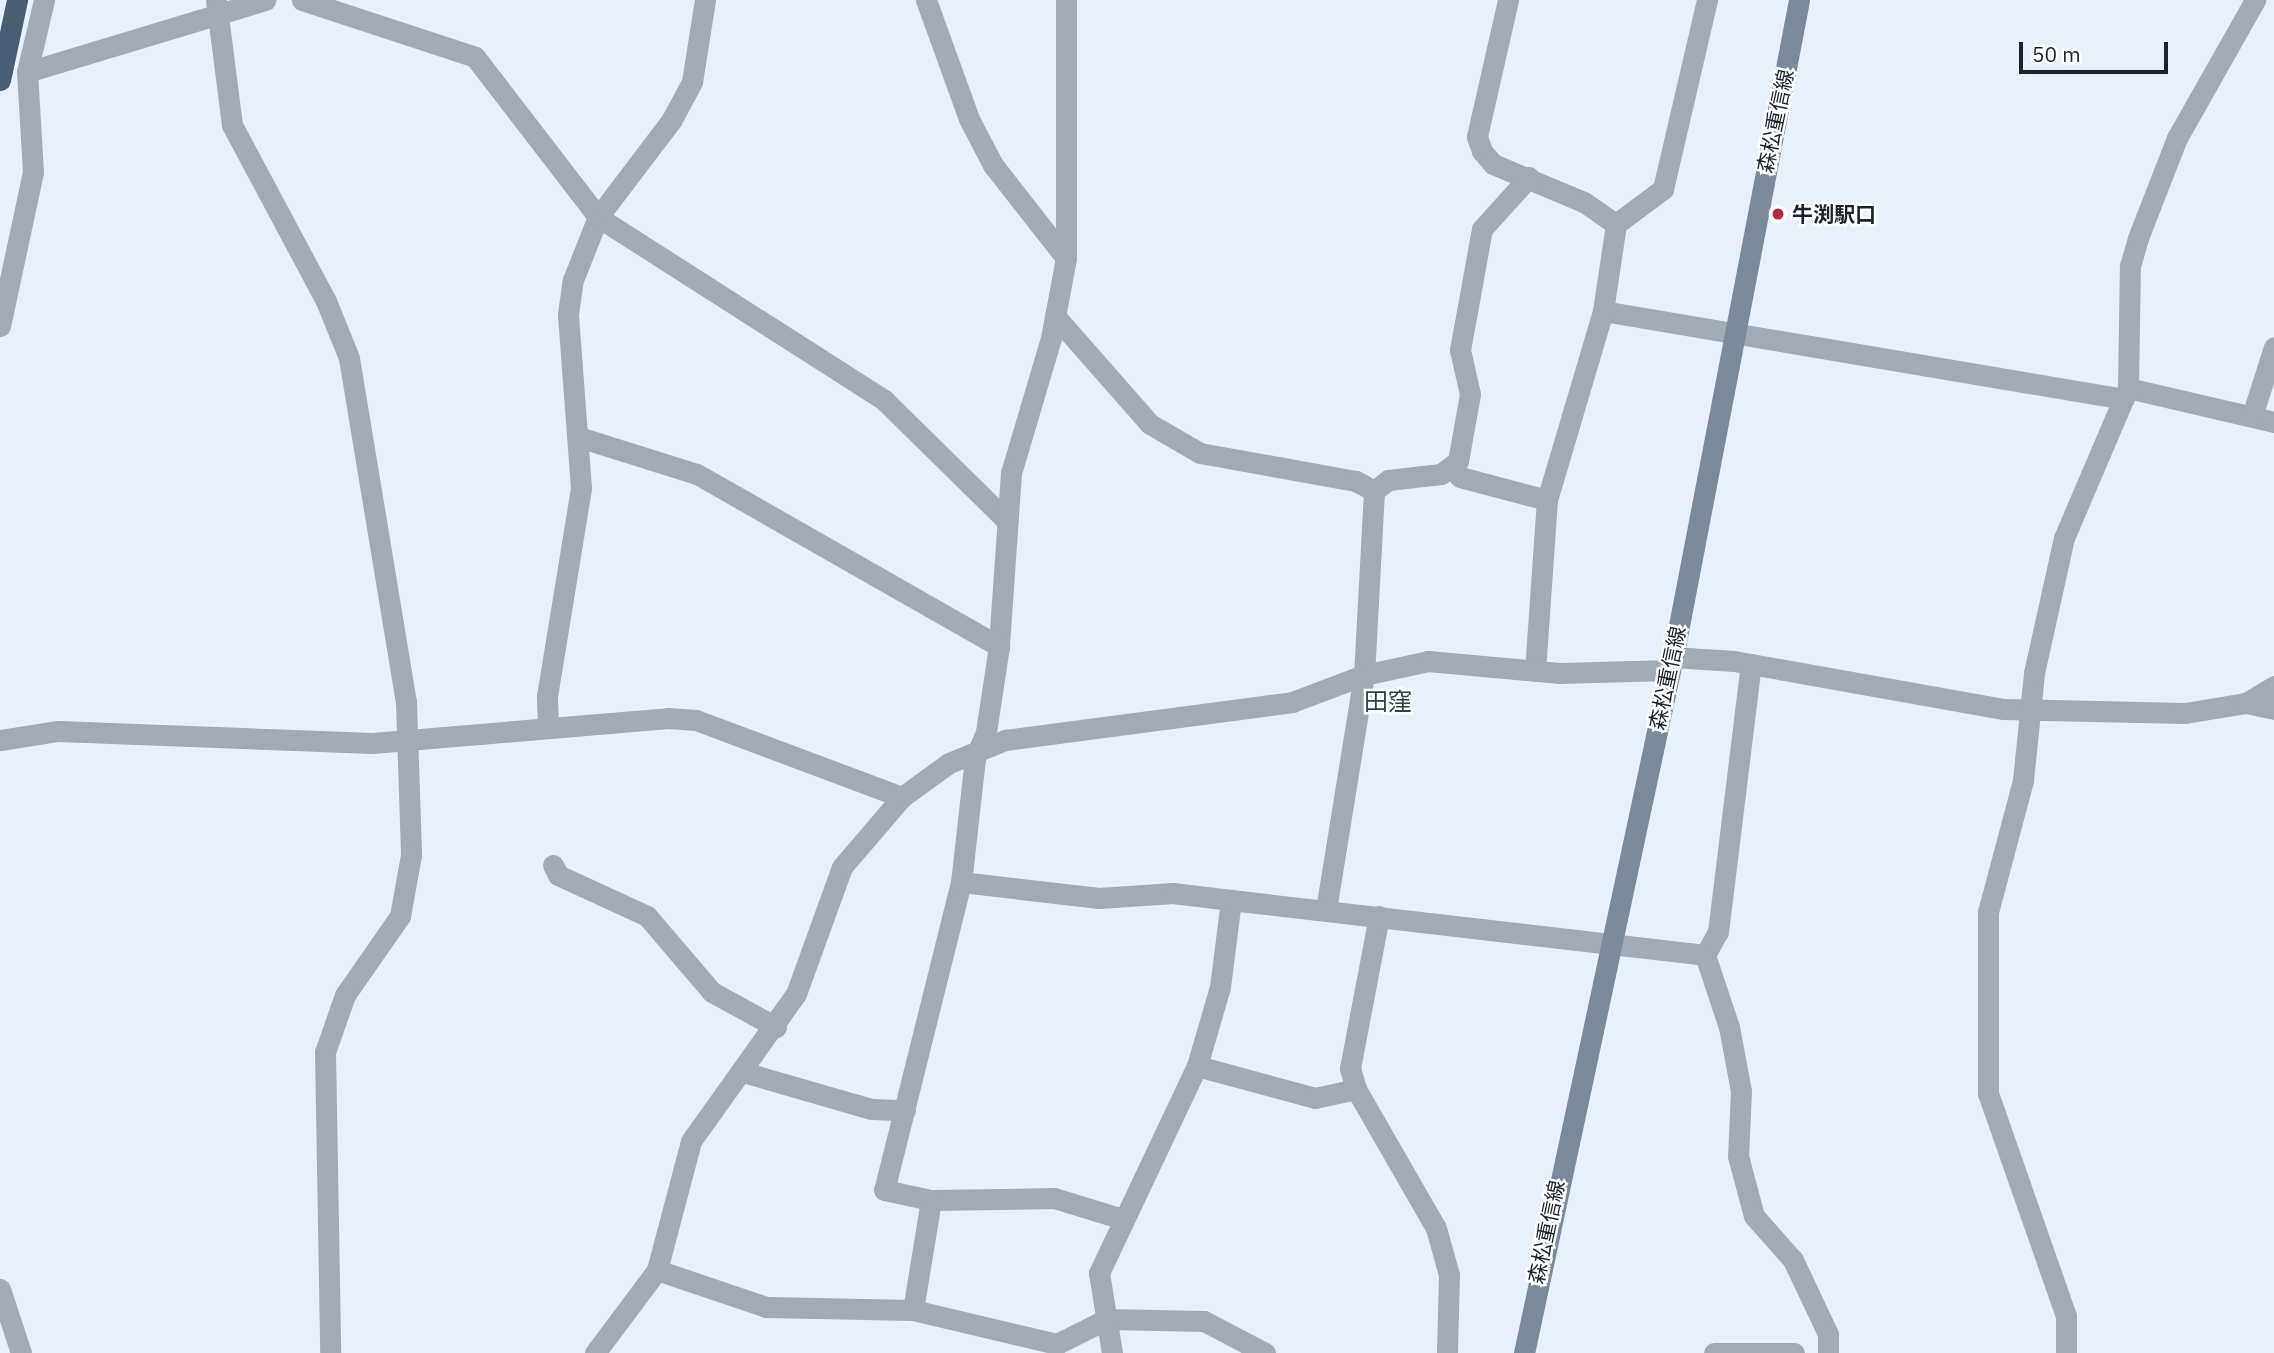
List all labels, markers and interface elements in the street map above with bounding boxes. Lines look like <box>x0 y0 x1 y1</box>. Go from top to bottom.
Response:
scale bar <box>2022 28 2171 72</box>
text: 50 m <box>2032 40 2081 68</box>
street label: 森松重信線 <box>1752 67 1798 175</box>
place label: 牛渕駅口 <box>1792 201 1876 227</box>
marker: 牛渕駅口 <box>1770 206 1786 222</box>
street label: 森松重信線 <box>1644 624 1690 732</box>
district label: 田窪 <box>1364 688 1412 716</box>
street label: 森松重信線 <box>1523 1178 1569 1286</box>

